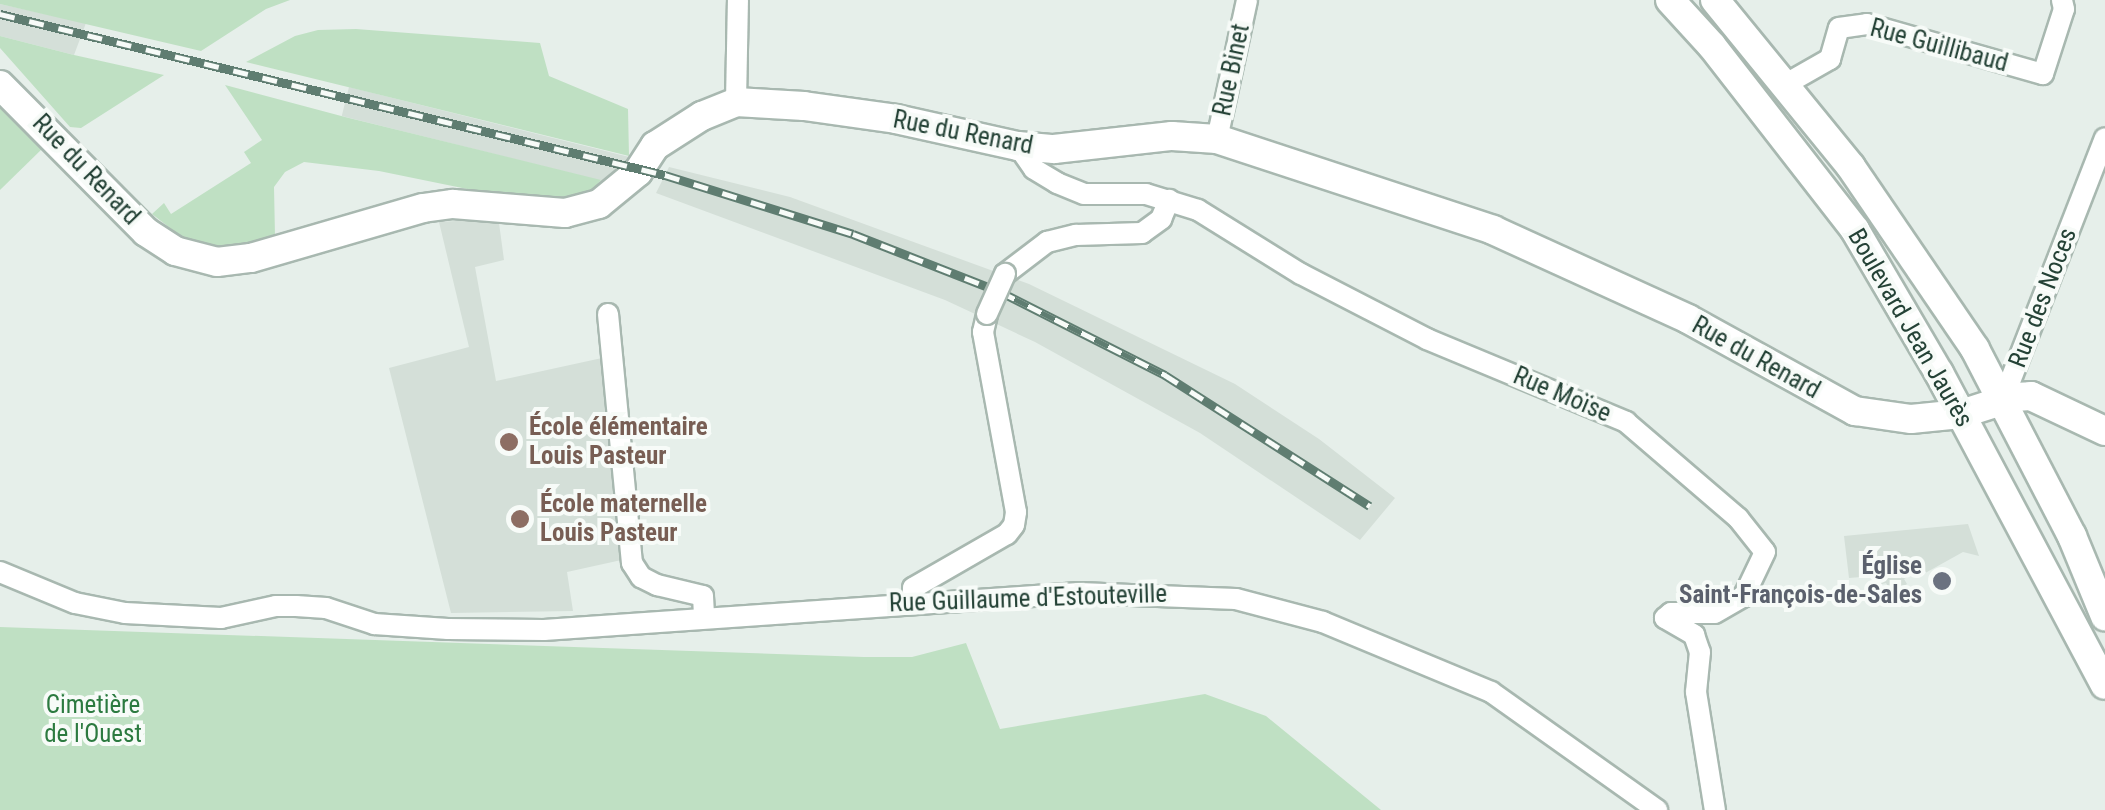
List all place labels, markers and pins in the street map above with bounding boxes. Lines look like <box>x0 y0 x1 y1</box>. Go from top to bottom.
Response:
place label: École élémentaire Louis Pasteur <box>529 413 708 472</box>
marker: École élémentaire Louis Pasteur <box>498 431 520 453</box>
place label: École maternelle Louis Pasteur <box>540 490 707 549</box>
marker: École maternelle Louis Pasteur <box>509 508 531 530</box>
place label: Église Saint-François-de-Sales <box>1679 552 1922 611</box>
marker: Église Saint-François-de-Sales <box>1931 570 1953 592</box>

